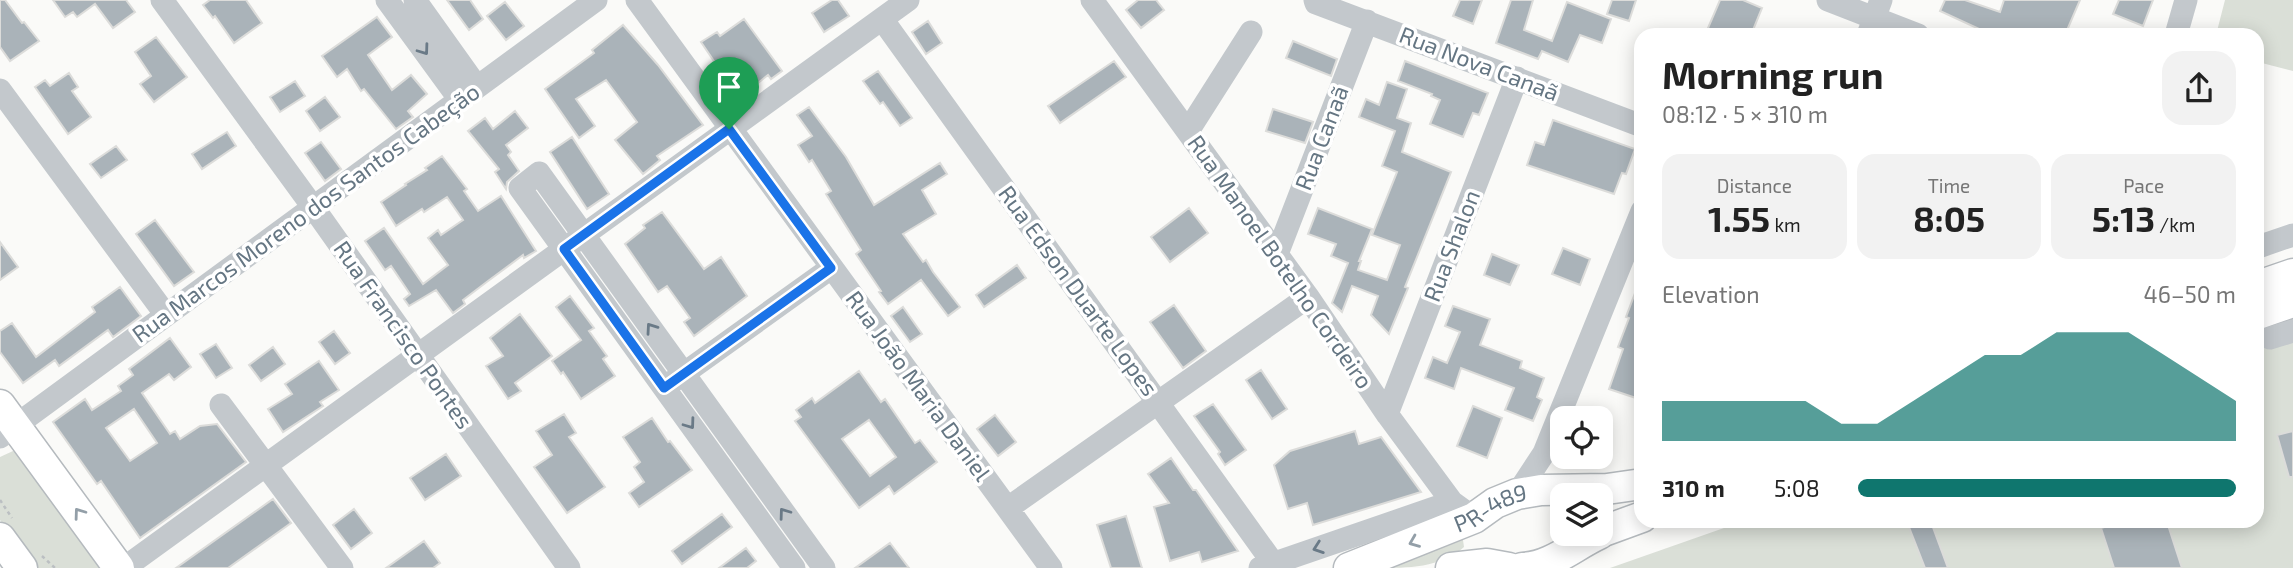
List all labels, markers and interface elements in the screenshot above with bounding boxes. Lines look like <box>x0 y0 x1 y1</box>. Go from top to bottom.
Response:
street label: Rua Nova Canaã <box>1396 20 1563 106</box>
one-way arrow <box>416 42 428 55</box>
text: Morning run <box>1662 51 1883 97</box>
button: share <box>2162 51 2236 125</box>
pin <box>699 57 759 129</box>
icon: arrive <box>710 68 748 106</box>
street label: Rua Marcos Moreno dos Santos Cabeção <box>126 77 485 349</box>
street label: Rua Canaã <box>1288 82 1354 194</box>
text: 08:12 · 5 × 310 m <box>1662 100 1828 128</box>
street label: Rua Manoel Botelho Cordeiro <box>1182 129 1379 394</box>
text: Distance <box>1717 174 1792 197</box>
text: Time <box>1928 174 1970 197</box>
text: Pace <box>2123 174 2164 197</box>
street label: Rua Edson Duarte Lopes <box>993 180 1165 401</box>
street label: Rua Shalon <box>1417 186 1485 305</box>
text: 1.55 <box>1708 197 1770 239</box>
text: 8:05 <box>1913 197 1985 239</box>
text: 5:13 <box>2092 197 2155 239</box>
text: km <box>1770 213 1801 236</box>
text: /km <box>2155 213 2196 236</box>
street label: Rua Francisco Pontes <box>328 235 479 434</box>
text: Elevation <box>1662 280 1760 308</box>
text: 46–50 m <box>2144 280 2236 308</box>
street label: Rua João Maria Daniel <box>840 285 997 486</box>
one-way arrow <box>647 323 659 336</box>
map controls <box>1550 406 1613 546</box>
button: locate <box>1550 406 1613 469</box>
one-way arrow <box>682 416 694 428</box>
text: 310 m <box>1662 474 1725 502</box>
text: 5:08 <box>1774 474 1820 502</box>
street label: PR-489 <box>1450 478 1529 538</box>
button: layers <box>1550 483 1613 546</box>
one-way arrow <box>74 508 87 521</box>
one-way arrow <box>780 508 792 521</box>
one-way arrow <box>1409 534 1421 548</box>
one-way arrow <box>1313 540 1325 554</box>

